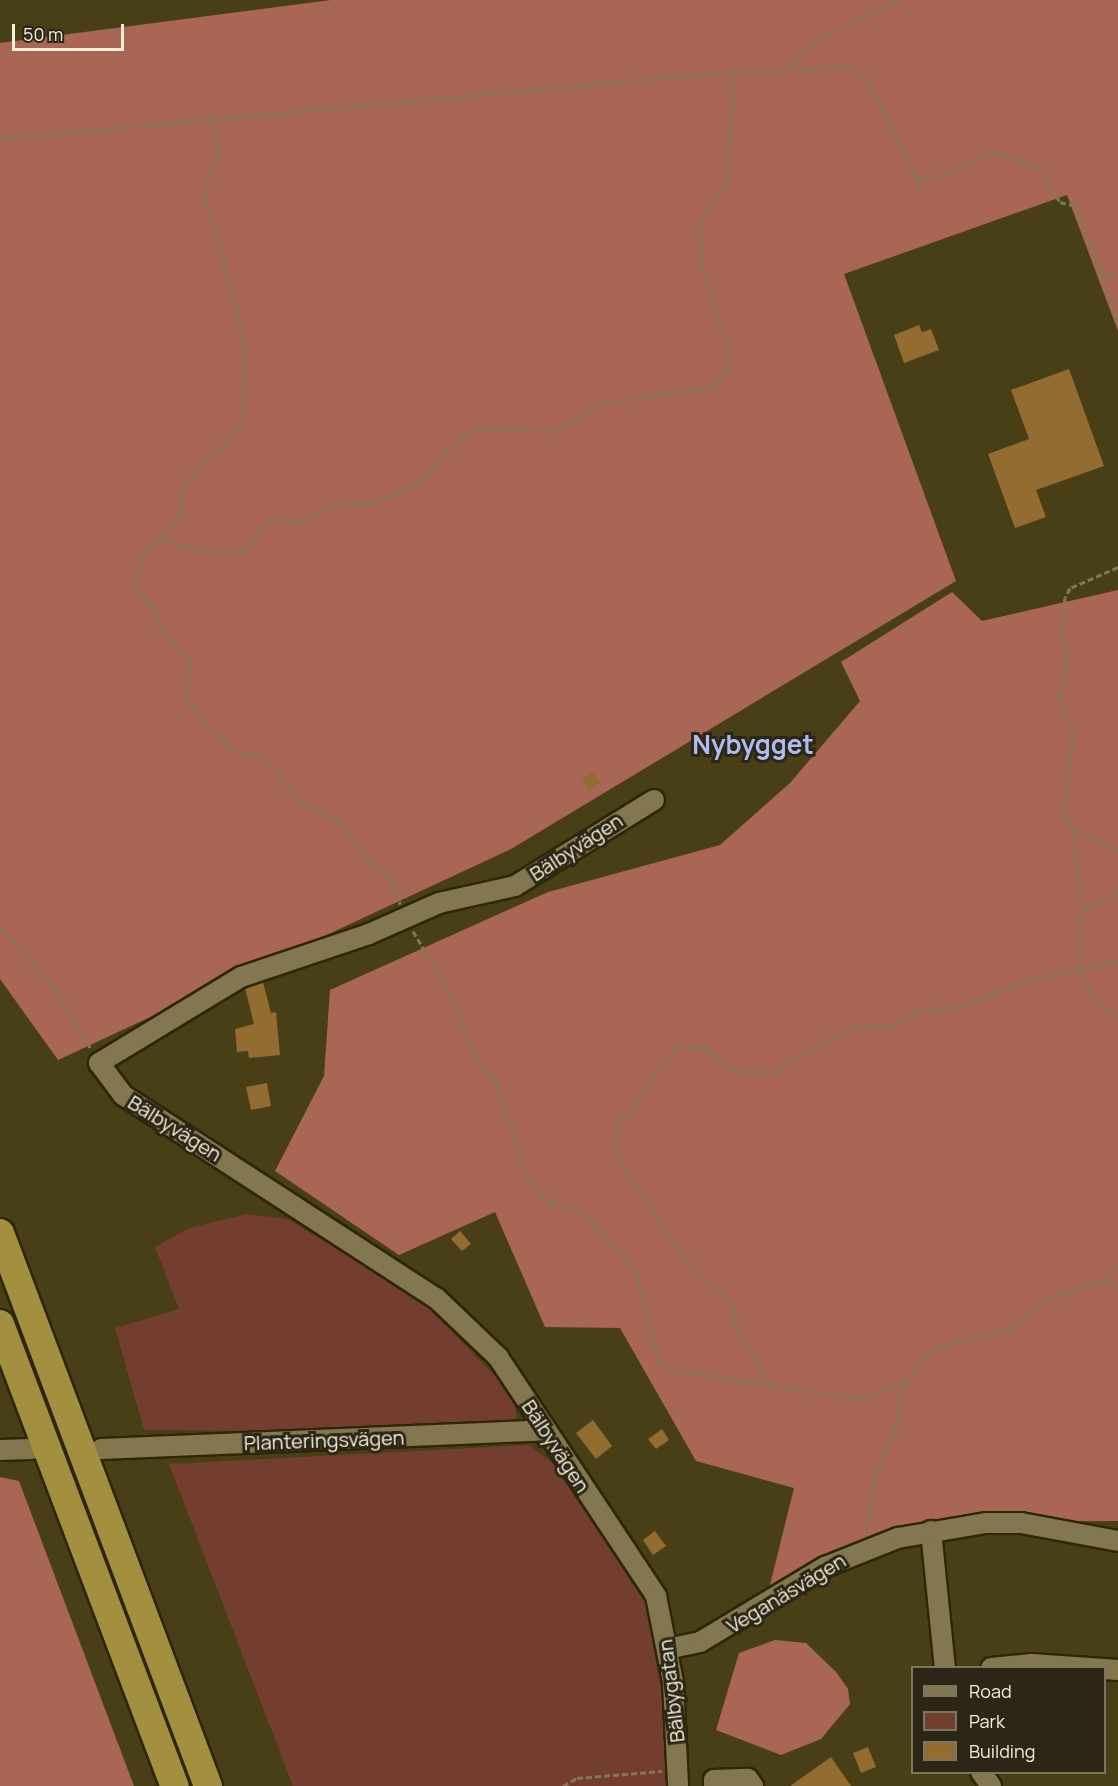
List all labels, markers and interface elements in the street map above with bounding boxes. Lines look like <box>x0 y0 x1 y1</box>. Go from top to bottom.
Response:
scale bar <box>15 12 128 50</box>
text: 50 m <box>23 22 63 46</box>
district label: Nybygget <box>692 729 814 761</box>
street label: Bälbyvägen <box>525 808 627 886</box>
street label: Bälbyvägen <box>124 1090 226 1166</box>
street label: Bälbyvägen <box>517 1395 595 1497</box>
street label: Planteringsvägen <box>243 1425 405 1455</box>
street label: Veganäsvägen <box>722 1548 850 1638</box>
street label: Bälbygatan <box>653 1638 689 1744</box>
legend <box>911 1666 1106 1774</box>
text: Road <box>969 1679 1012 1703</box>
text: Park <box>969 1709 1005 1733</box>
text: Building <box>969 1739 1035 1763</box>

